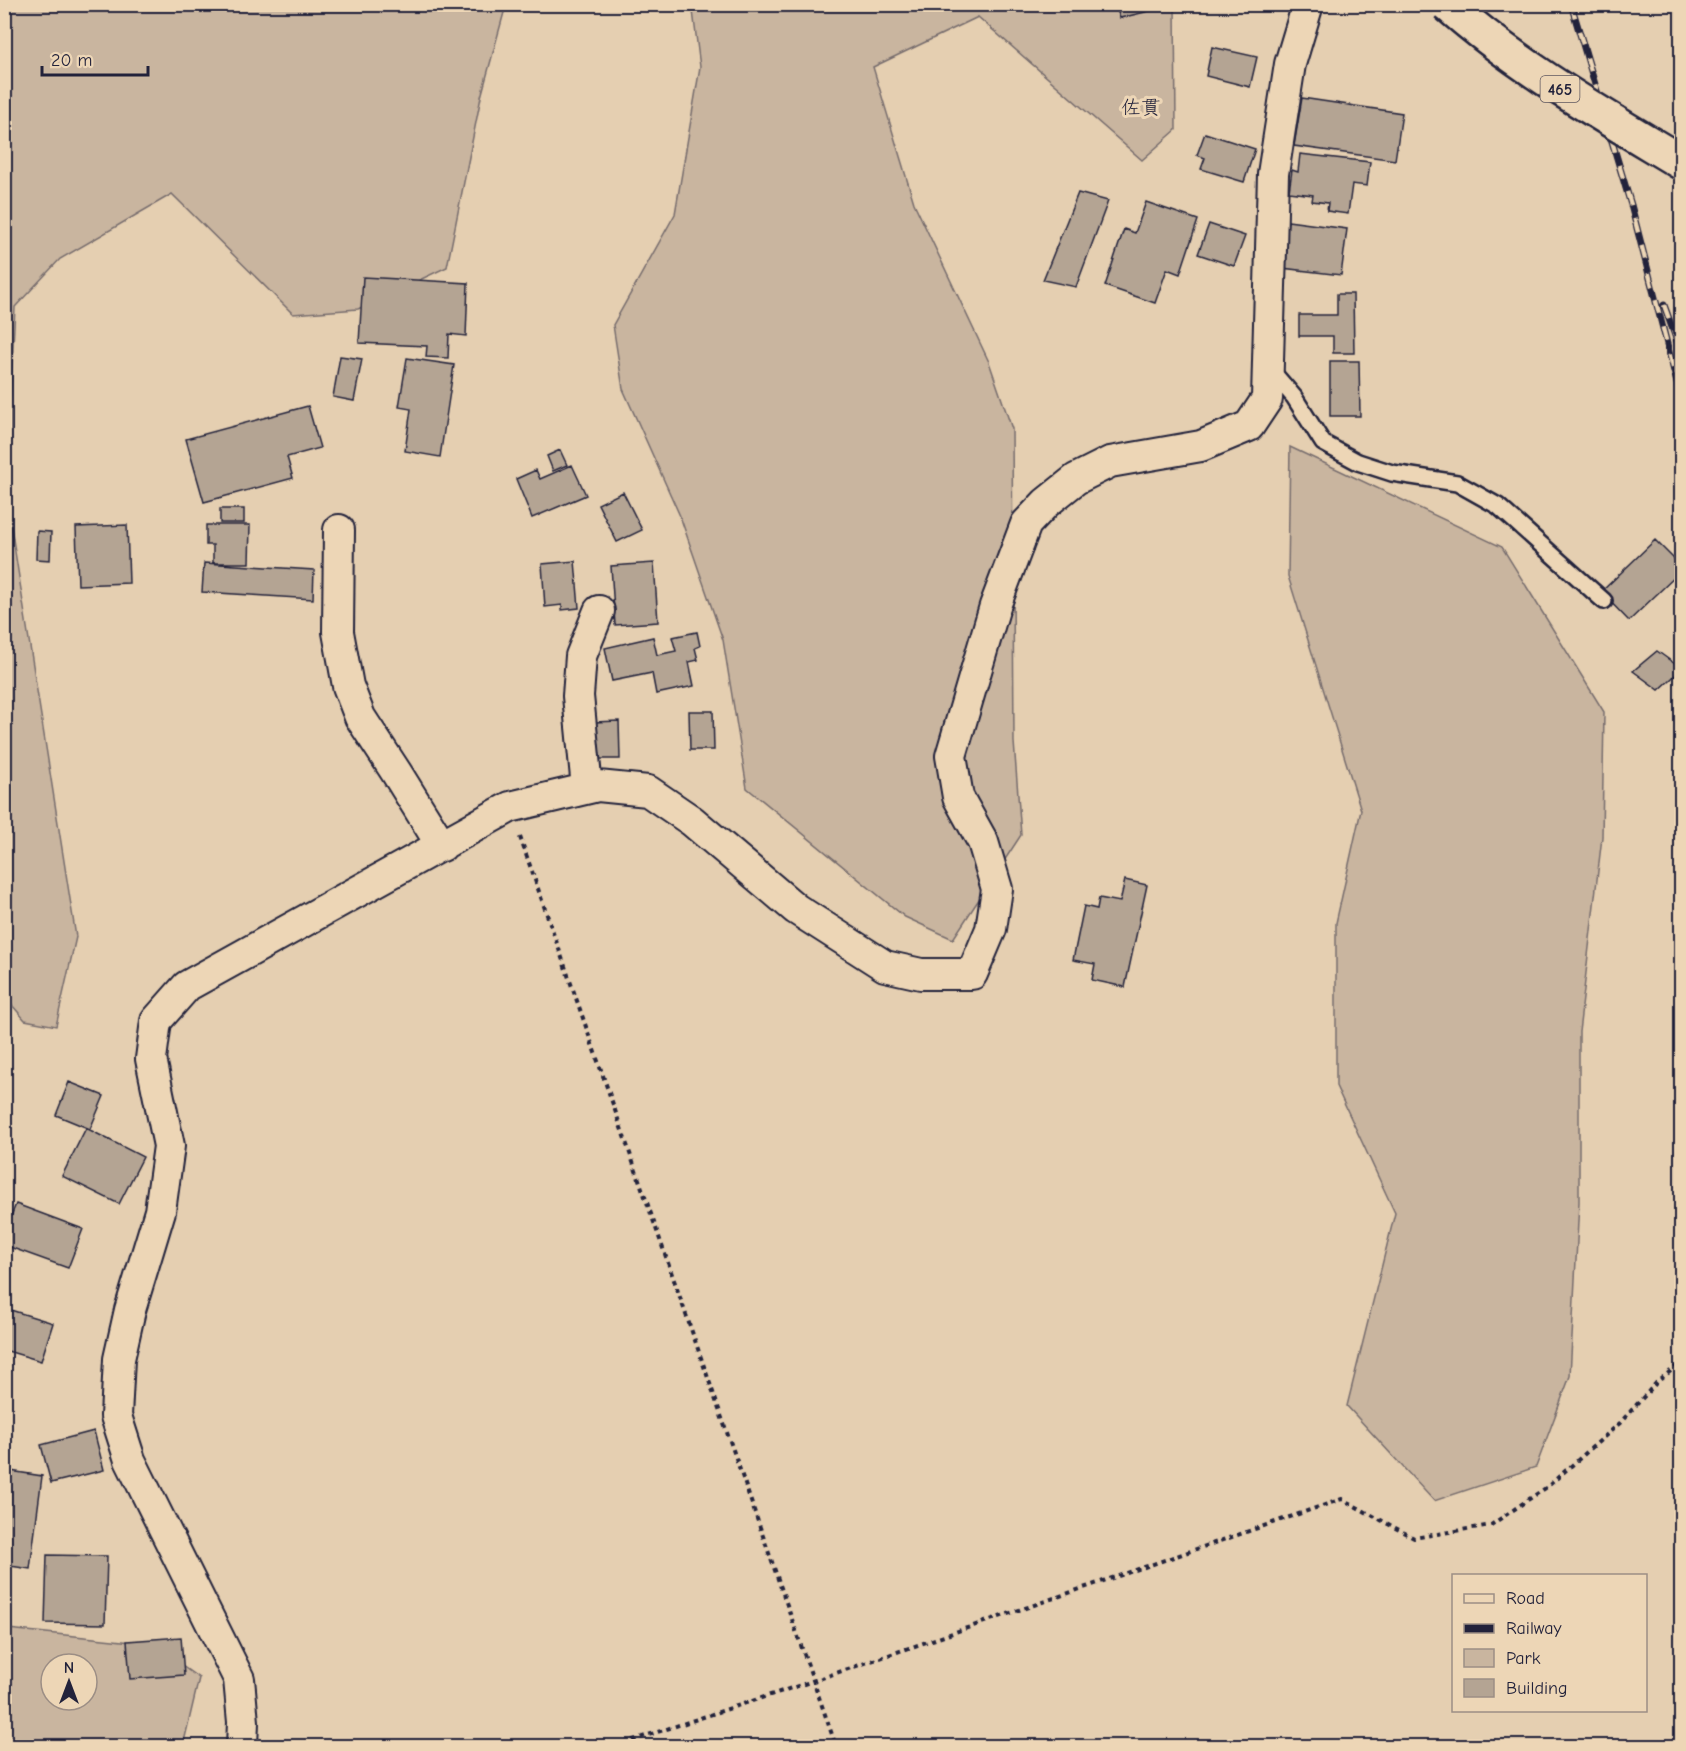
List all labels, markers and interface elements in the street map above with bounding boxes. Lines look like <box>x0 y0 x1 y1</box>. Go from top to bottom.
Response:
scale bar <box>42 39 148 77</box>
text: 20 m <box>51 50 92 71</box>
road number: 465 <box>1540 76 1580 102</box>
district label: 佐貫 <box>1121 96 1161 119</box>
legend <box>1452 1574 1647 1712</box>
text: Road <box>1506 1588 1545 1609</box>
text: Railway <box>1506 1618 1563 1639</box>
text: Park <box>1506 1648 1541 1669</box>
north arrow <box>39 1652 99 1712</box>
text: N <box>64 1659 74 1677</box>
text: Building <box>1506 1678 1568 1699</box>

